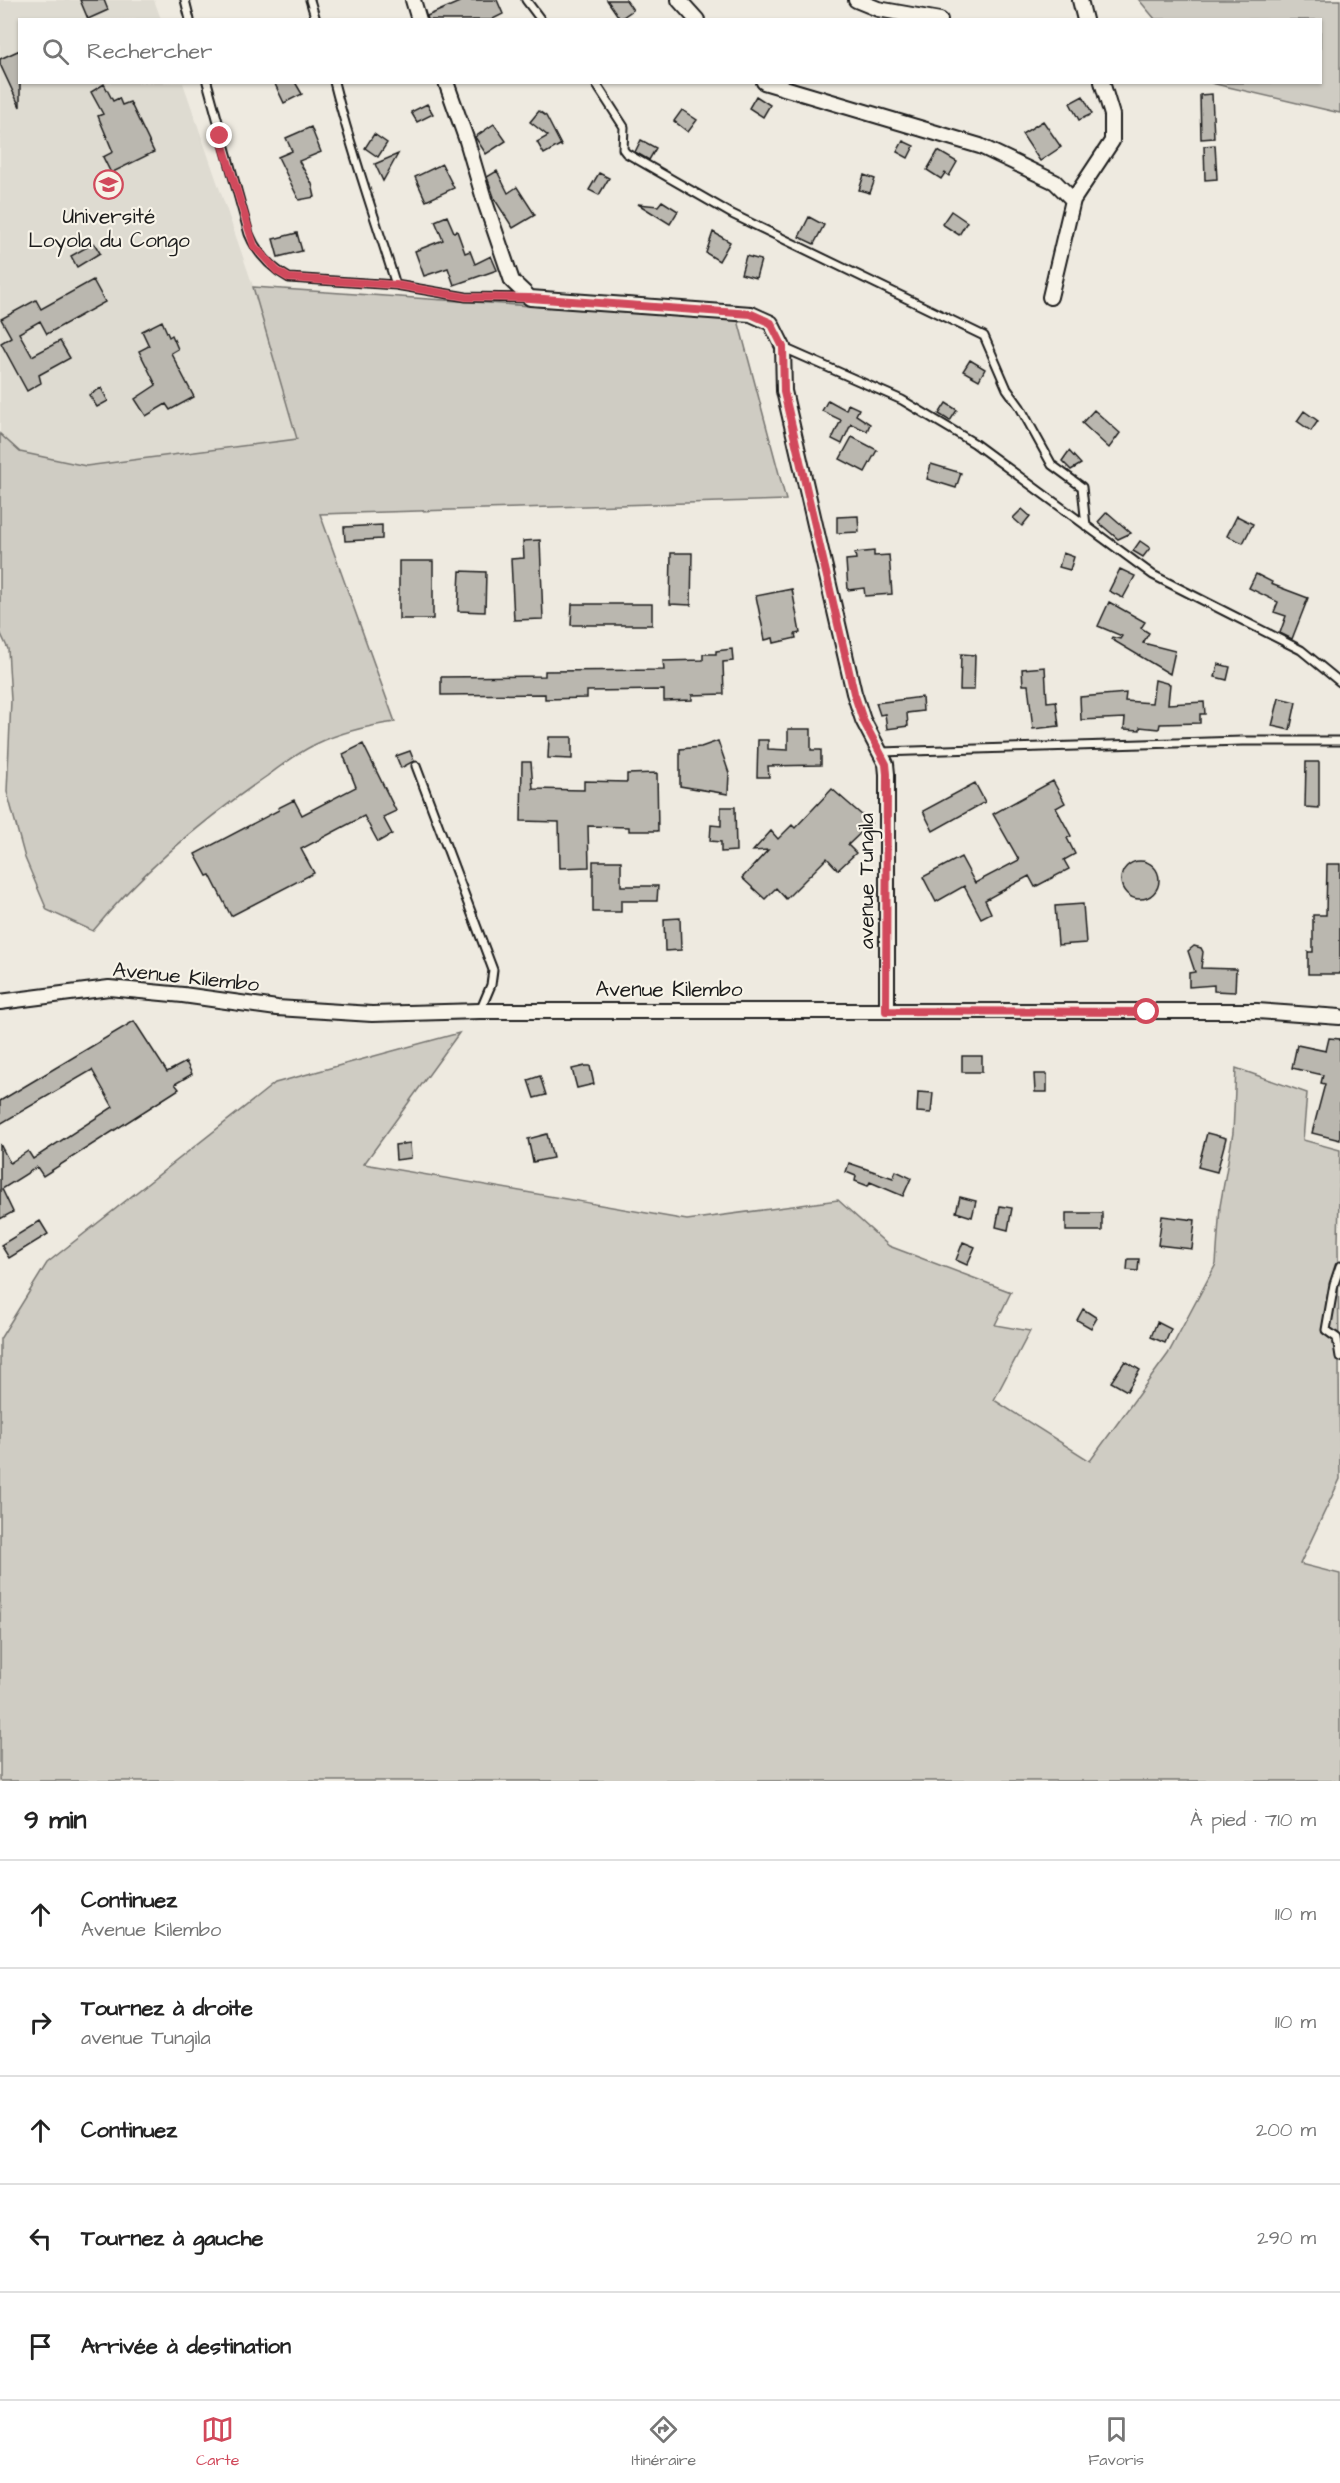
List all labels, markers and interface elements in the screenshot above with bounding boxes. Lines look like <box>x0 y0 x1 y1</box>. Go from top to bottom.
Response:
search box <box>18 18 1322 84</box>
icon: search <box>39 35 72 68</box>
text: Rechercher <box>87 36 212 67</box>
route end <box>206 122 232 148</box>
school or university icon: Université Loyola du Congo <box>93 169 125 201</box>
place label: Université Loyola du Congo <box>28 202 190 257</box>
street label: avenue Tungila <box>852 813 883 949</box>
street label: Avenue Kilembo <box>111 955 261 999</box>
street label: Avenue Kilembo <box>595 975 743 1004</box>
route start <box>1133 998 1159 1024</box>
text: 9 min <box>24 1802 86 1838</box>
text: À pied · 710 m <box>1190 1806 1316 1834</box>
text: Continuez <box>81 1885 177 1916</box>
icon: ahead <box>24 1898 57 1931</box>
text: 110 m <box>1275 1900 1316 1928</box>
text: Avenue Kilembo <box>81 1916 221 1944</box>
text: Tournez à droite <box>81 1993 253 2024</box>
icon: right <box>24 2006 57 2039</box>
text: 110 m <box>1275 2008 1316 2036</box>
text: avenue Tungila <box>81 2024 211 2052</box>
icon: ahead <box>24 2114 57 2147</box>
text: Continuez <box>81 2115 177 2146</box>
text: 200 m <box>1256 2116 1316 2144</box>
icon: left <box>24 2222 57 2255</box>
text: Tournez à gauche <box>81 2223 263 2254</box>
text: 290 m <box>1257 2224 1316 2252</box>
icon: arrive <box>24 2330 57 2363</box>
text: Arrivée à destination <box>81 2331 291 2362</box>
tab: Carte <box>196 2413 239 2471</box>
tab: Itinéraire <box>631 2413 696 2471</box>
tab: Favoris <box>1088 2413 1144 2471</box>

